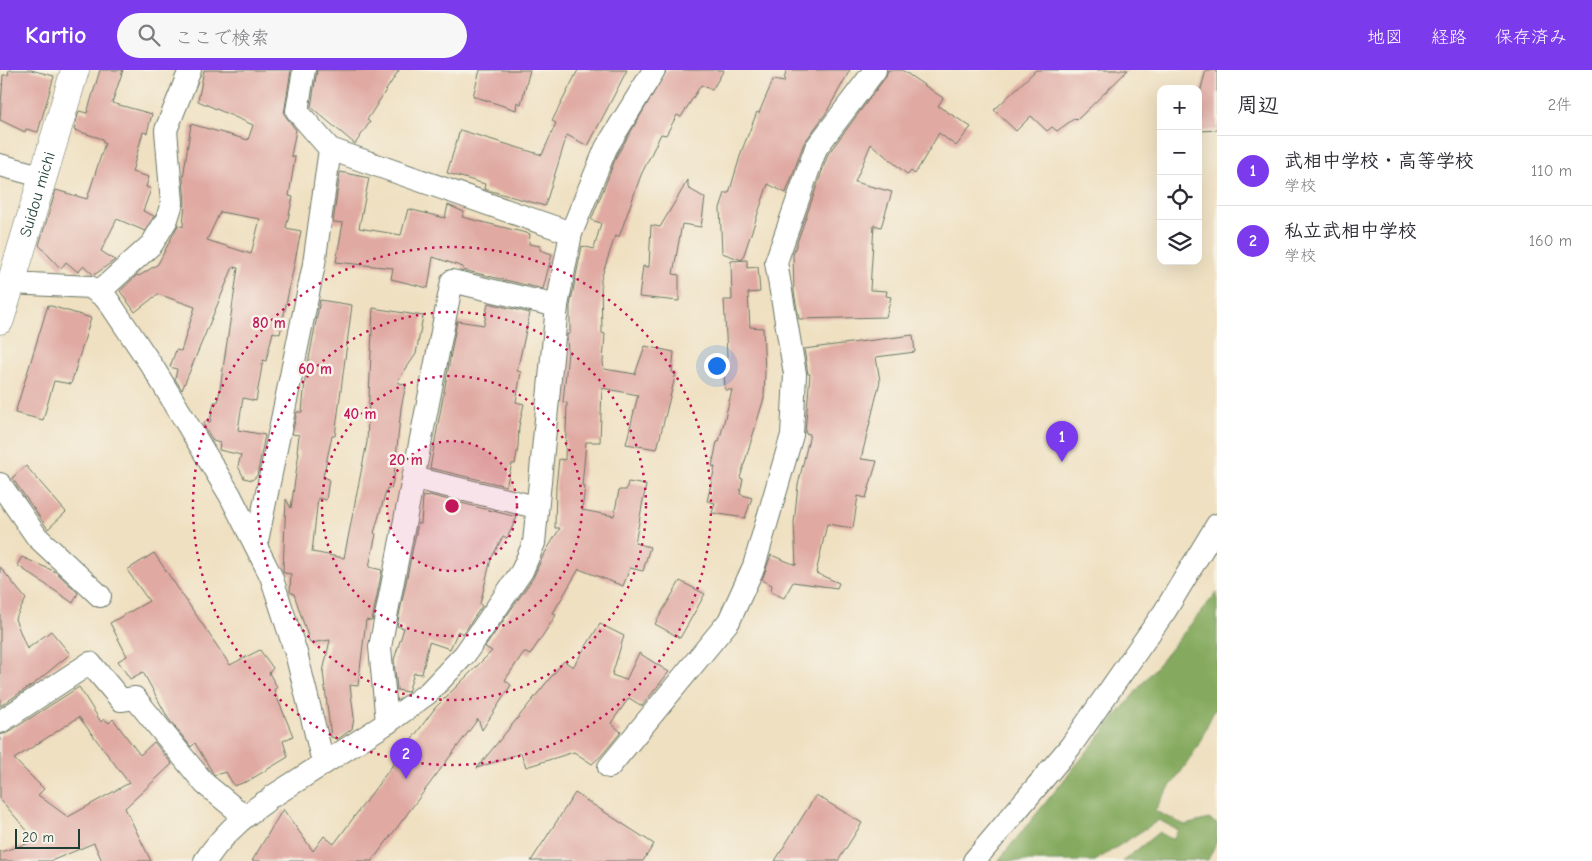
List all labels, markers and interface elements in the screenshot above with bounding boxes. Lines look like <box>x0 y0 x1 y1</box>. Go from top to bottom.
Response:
search box <box>117 13 467 58</box>
text: Kartio <box>25 21 87 49</box>
icon: search <box>135 21 163 49</box>
text: ここで検索 <box>175 27 270 49</box>
text: 地図 <box>1367 27 1403 48</box>
text: 経路 <box>1431 27 1467 48</box>
text: 保存済み <box>1495 27 1567 48</box>
map controls <box>1157 85 1202 265</box>
button: + <box>1157 85 1202 130</box>
text: 周辺 <box>1237 93 1279 117</box>
text: 2件 <box>1548 96 1572 114</box>
button: − <box>1157 130 1202 175</box>
street label: Suidou michi <box>16 150 59 239</box>
text: 武相中学校・高等学校 <box>1284 150 1474 172</box>
text: 1 <box>1250 162 1256 180</box>
text: 110 m <box>1531 162 1572 180</box>
button: locate <box>1157 175 1202 220</box>
text: 学校 <box>1284 177 1316 195</box>
button: layers <box>1157 220 1202 265</box>
text: 私立武相中学校 <box>1284 220 1417 242</box>
text: 2 <box>1249 232 1257 250</box>
text: 160 m <box>1529 232 1572 250</box>
text: 学校 <box>1284 247 1316 265</box>
text: 80 m <box>252 314 286 332</box>
your location <box>704 353 730 379</box>
text: 60 m <box>298 360 332 378</box>
text: 40 m <box>344 405 377 423</box>
pin: 1 <box>1046 421 1078 462</box>
text: 20 m <box>389 451 423 469</box>
centre of rings <box>443 497 461 515</box>
pin: 2 <box>390 738 422 779</box>
scale bar <box>15 826 80 849</box>
text: 20 m <box>22 829 54 846</box>

